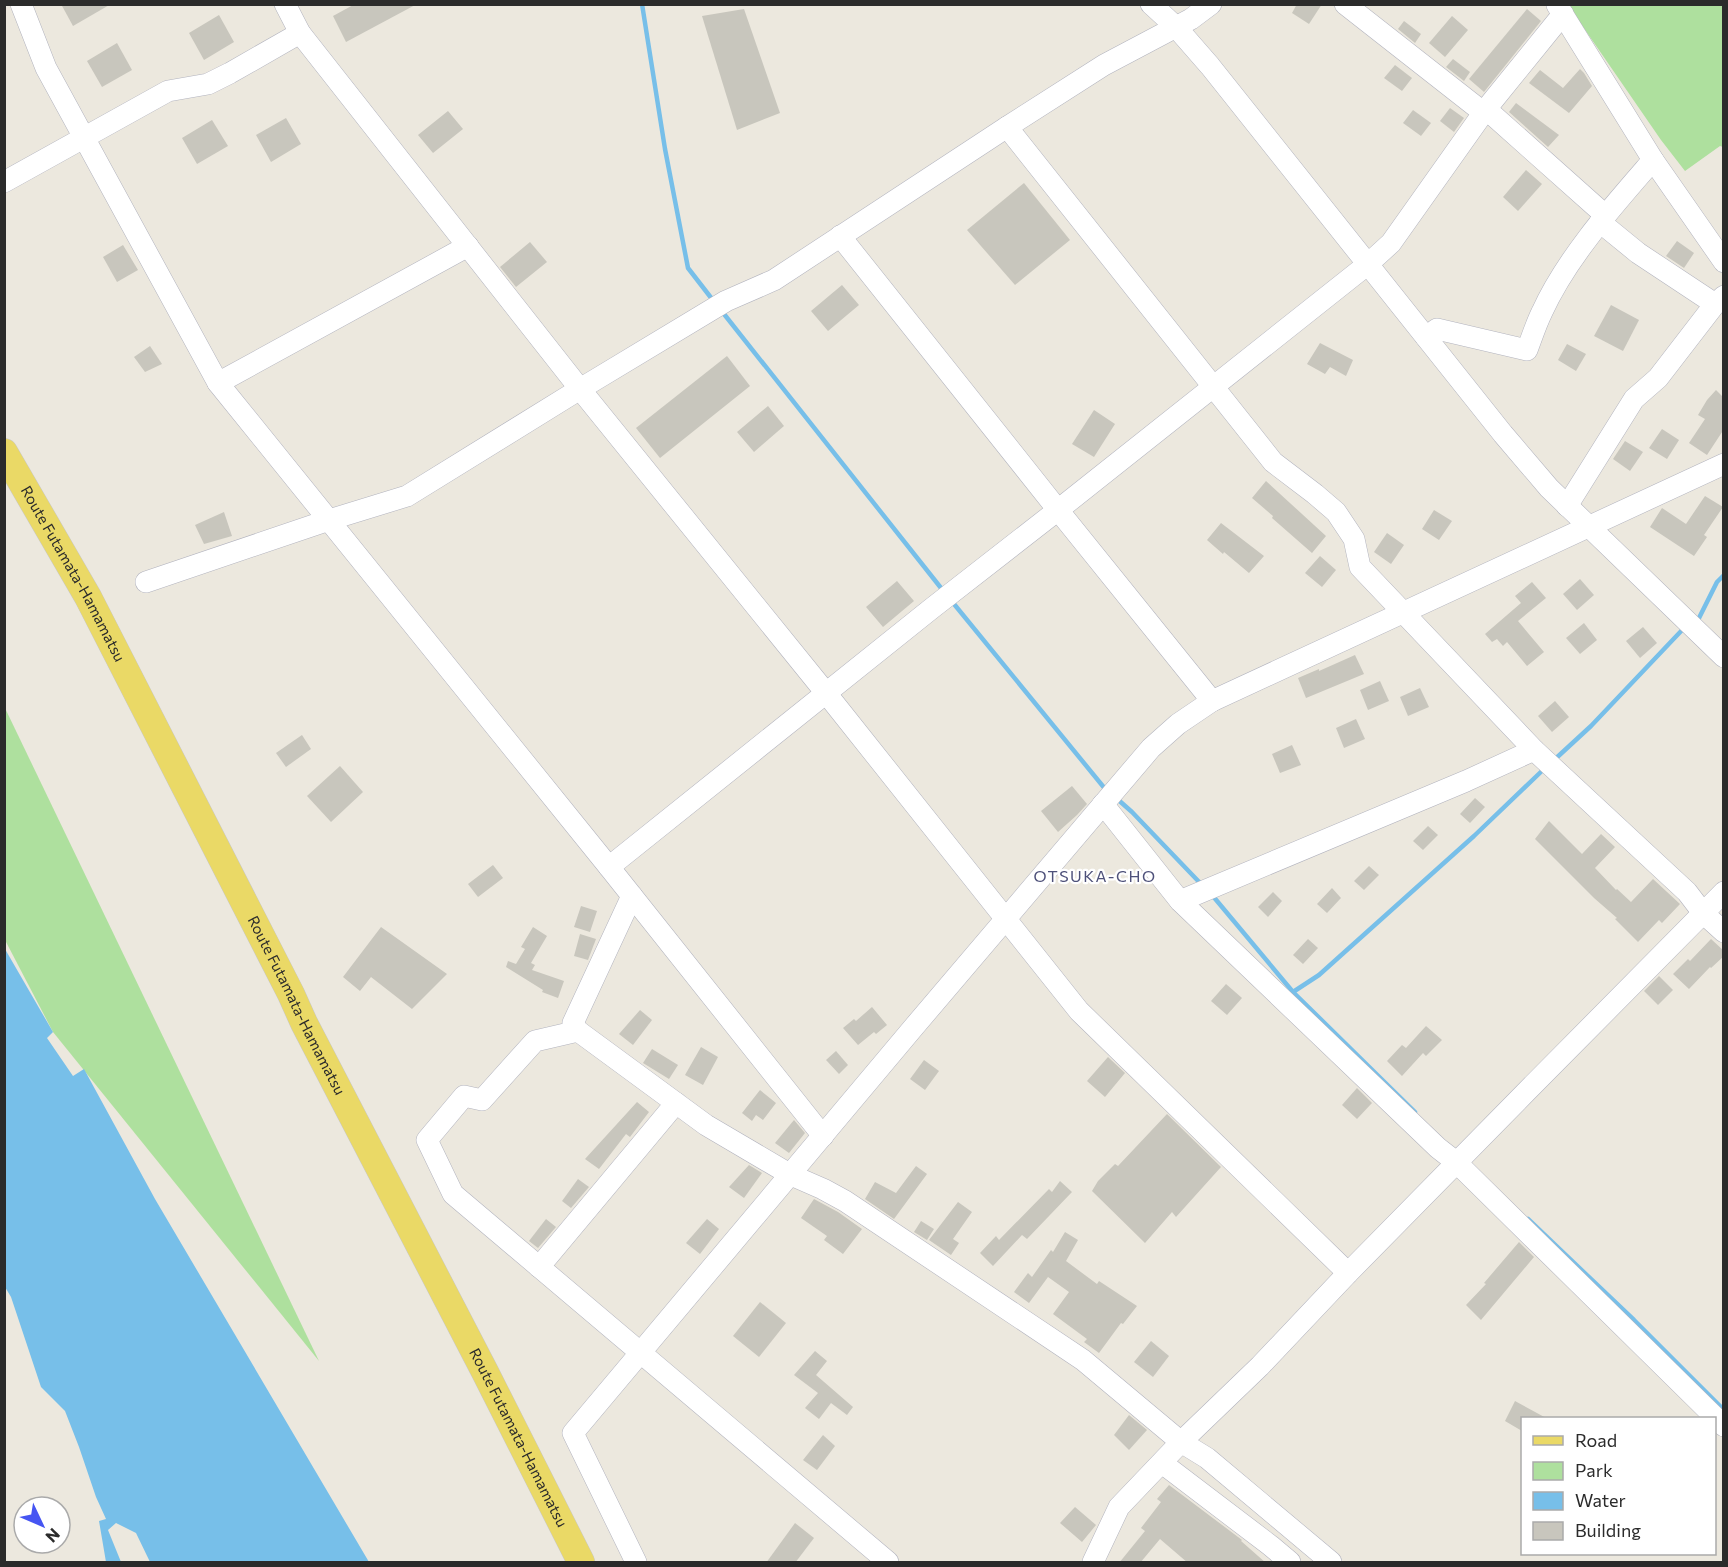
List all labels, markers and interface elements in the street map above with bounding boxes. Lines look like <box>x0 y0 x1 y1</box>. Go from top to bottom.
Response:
street label: Route Futamata-Hamamatsu <box>18 482 129 664</box>
district label: OTSUKA-CHO <box>1033 866 1157 885</box>
street label: Route Futamata-Hamamatsu <box>244 912 350 1098</box>
street label: Route Futamata-Hamamatsu <box>466 1345 572 1530</box>
legend <box>1521 1417 1716 1555</box>
text: Road <box>1575 1429 1617 1451</box>
text: Park <box>1575 1459 1613 1481</box>
text: Water <box>1575 1489 1626 1511</box>
north arrow <box>12 1495 72 1555</box>
text: Building <box>1575 1519 1641 1541</box>
text: N <box>42 1525 64 1547</box>

